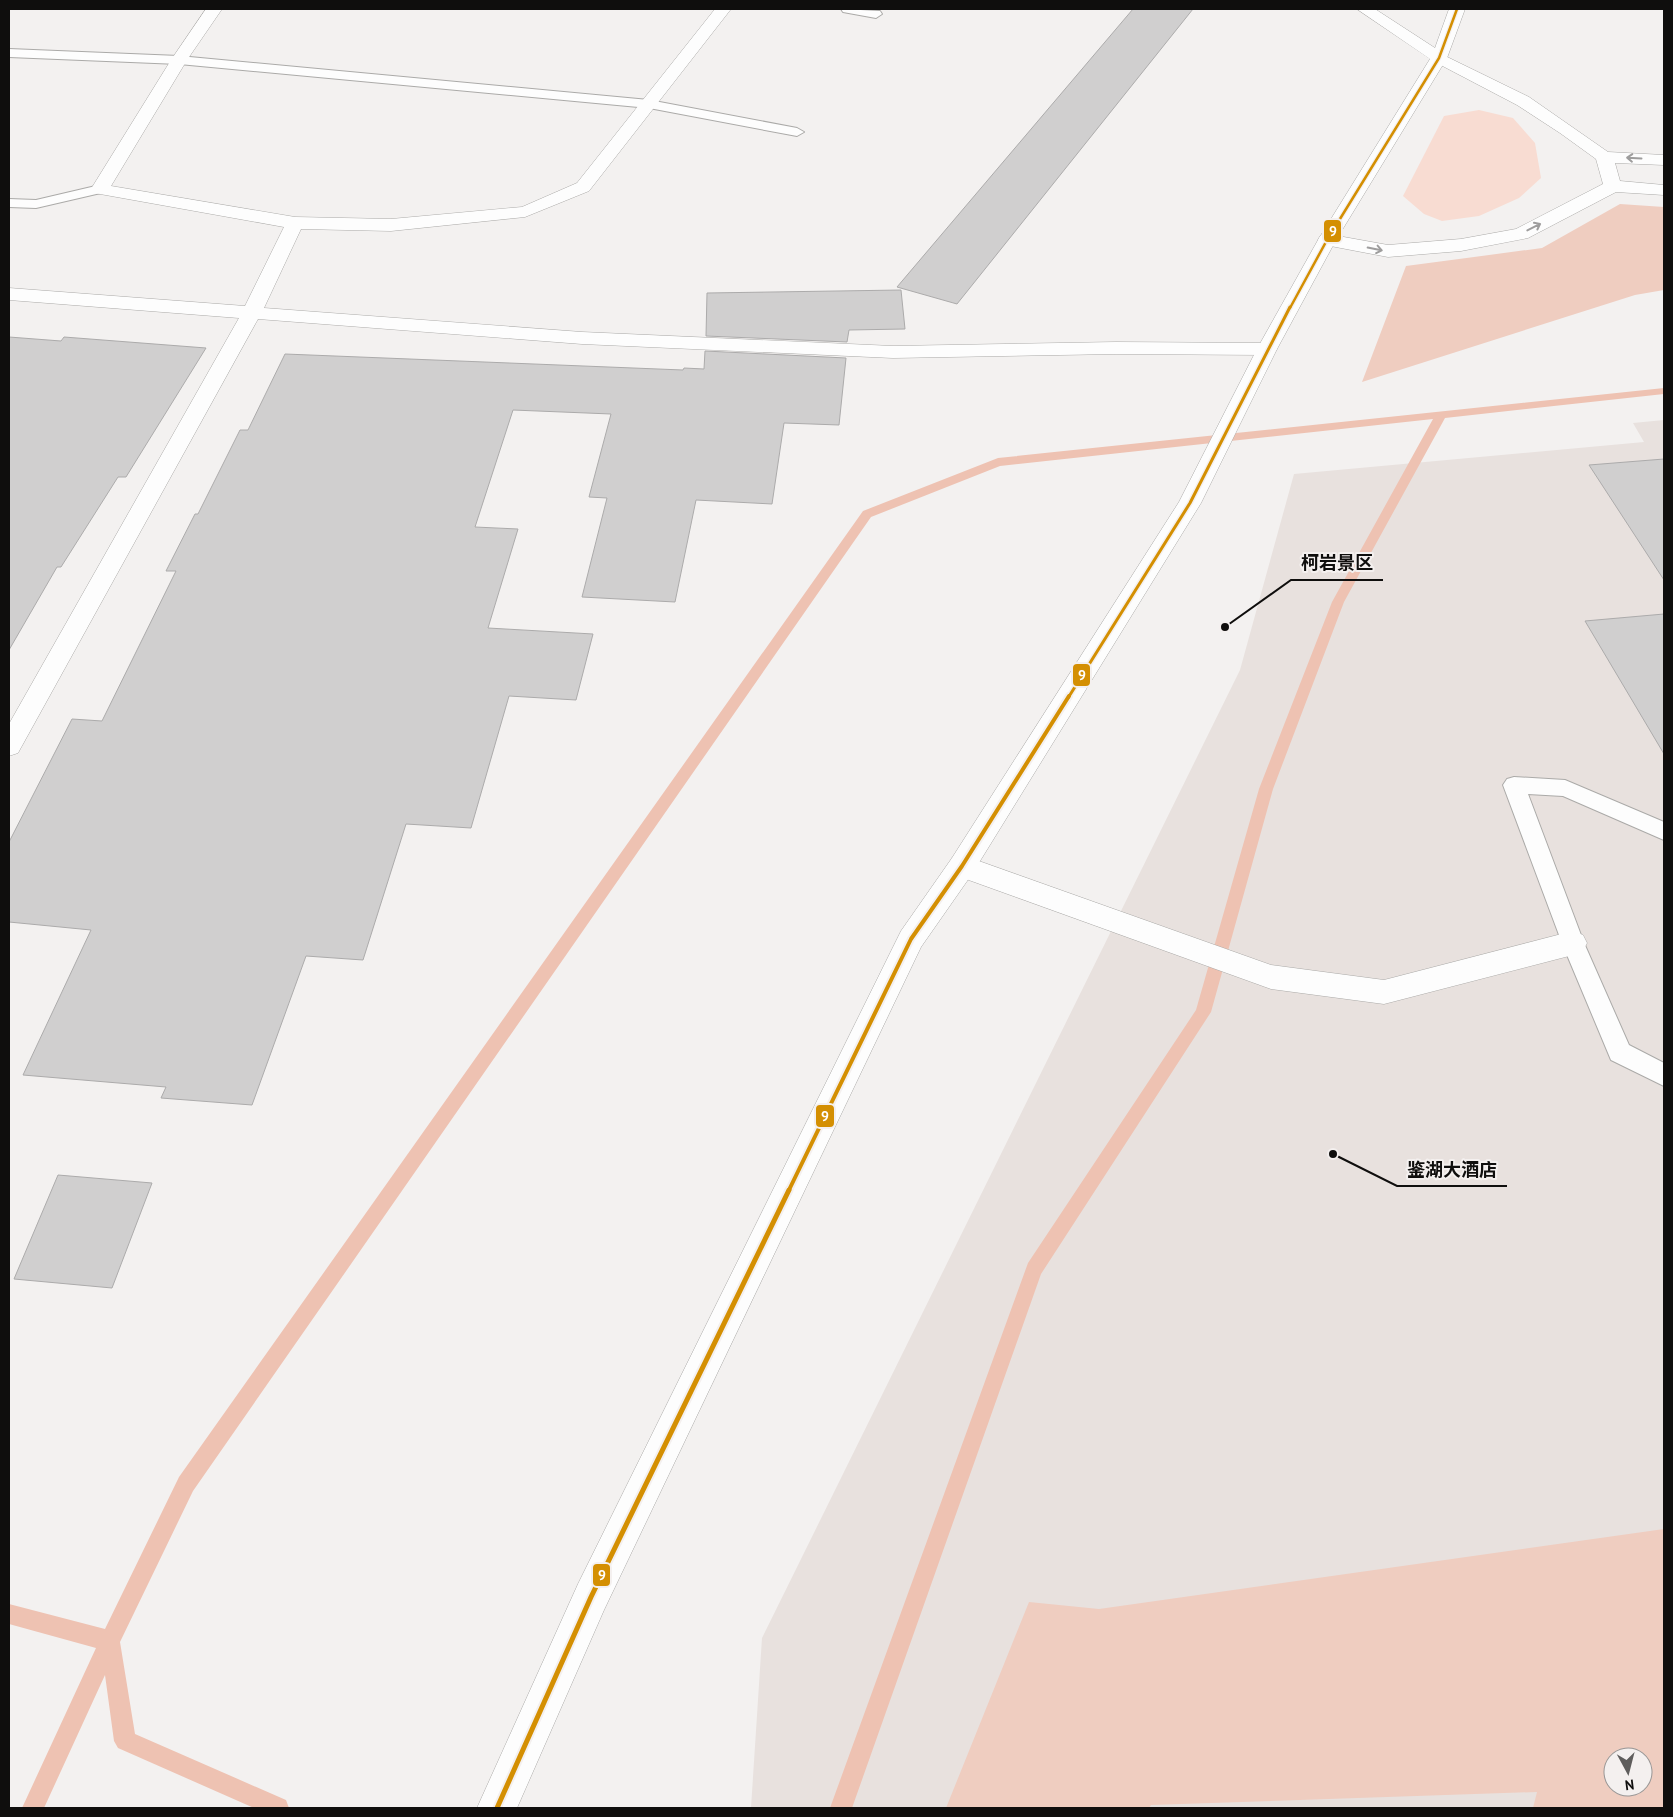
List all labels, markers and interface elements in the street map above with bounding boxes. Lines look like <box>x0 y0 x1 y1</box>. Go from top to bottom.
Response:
one-way arrow <box>1626 154 1642 163</box>
line badge: 9 <box>1323 219 1342 243</box>
text: 9 <box>1329 222 1337 240</box>
one-way arrow <box>1526 222 1541 231</box>
one-way arrow <box>1366 244 1382 254</box>
callout: 柯岩景区 <box>1291 547 1383 580</box>
text: 柯岩景区 <box>1301 551 1373 574</box>
line badge: 9 <box>1072 663 1091 687</box>
text: 9 <box>1078 666 1086 684</box>
line badge: 9 <box>815 1104 835 1128</box>
text: 9 <box>821 1107 829 1125</box>
callout: 鉴湖大酒店 <box>1397 1153 1507 1186</box>
text: 鉴湖大酒店 <box>1407 1158 1497 1181</box>
line badge: 9 <box>592 1563 611 1587</box>
text: 9 <box>598 1566 606 1584</box>
north arrow <box>1603 1747 1653 1797</box>
text: N <box>1624 1775 1635 1794</box>

